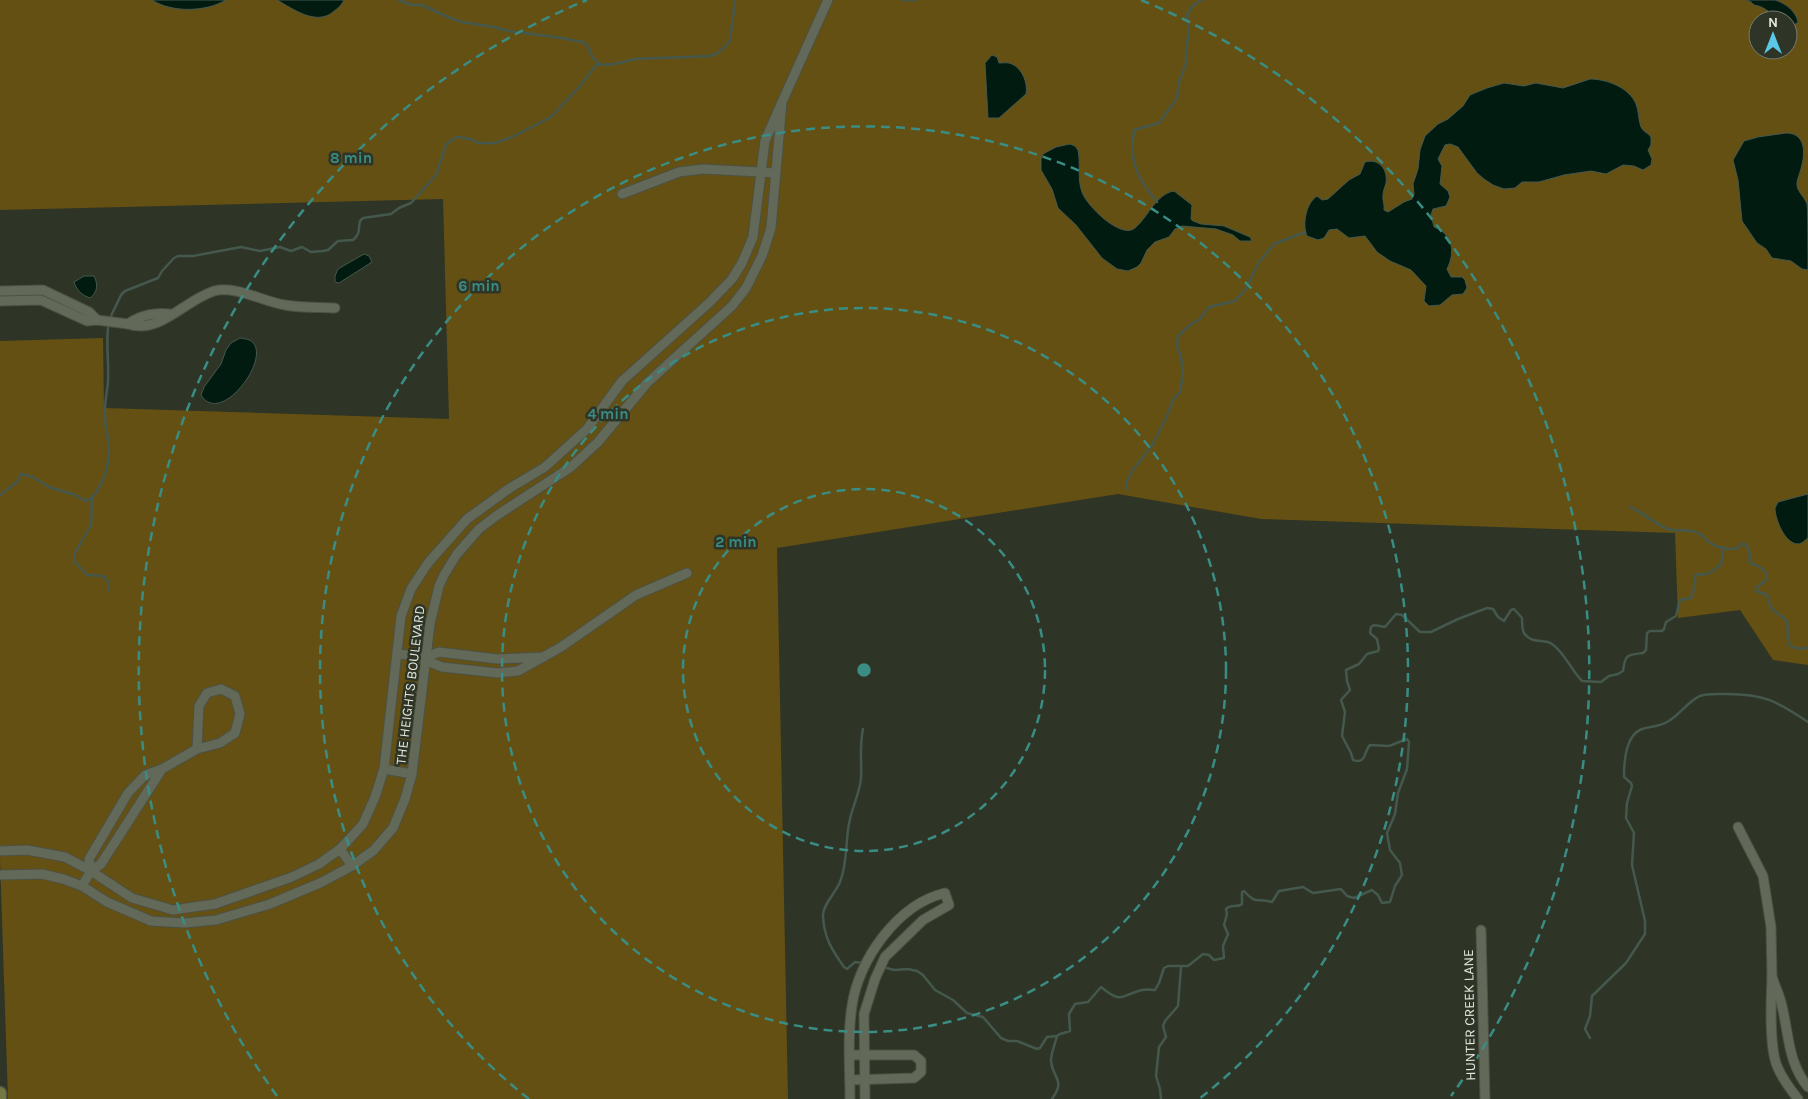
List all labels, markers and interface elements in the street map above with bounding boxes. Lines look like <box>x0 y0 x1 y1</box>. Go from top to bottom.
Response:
north arrow <box>1748 10 1798 60</box>
text: N <box>1768 14 1778 31</box>
text: 8 min <box>330 149 372 167</box>
text: 6 min <box>458 277 500 295</box>
text: 4 min <box>587 405 629 423</box>
text: 2 min <box>715 533 757 551</box>
street label: THE HEIGHTS BOULEVARD <box>392 604 429 766</box>
centre of rings <box>855 661 873 679</box>
street label: HUNTER CREEK LANE <box>1460 949 1479 1081</box>

